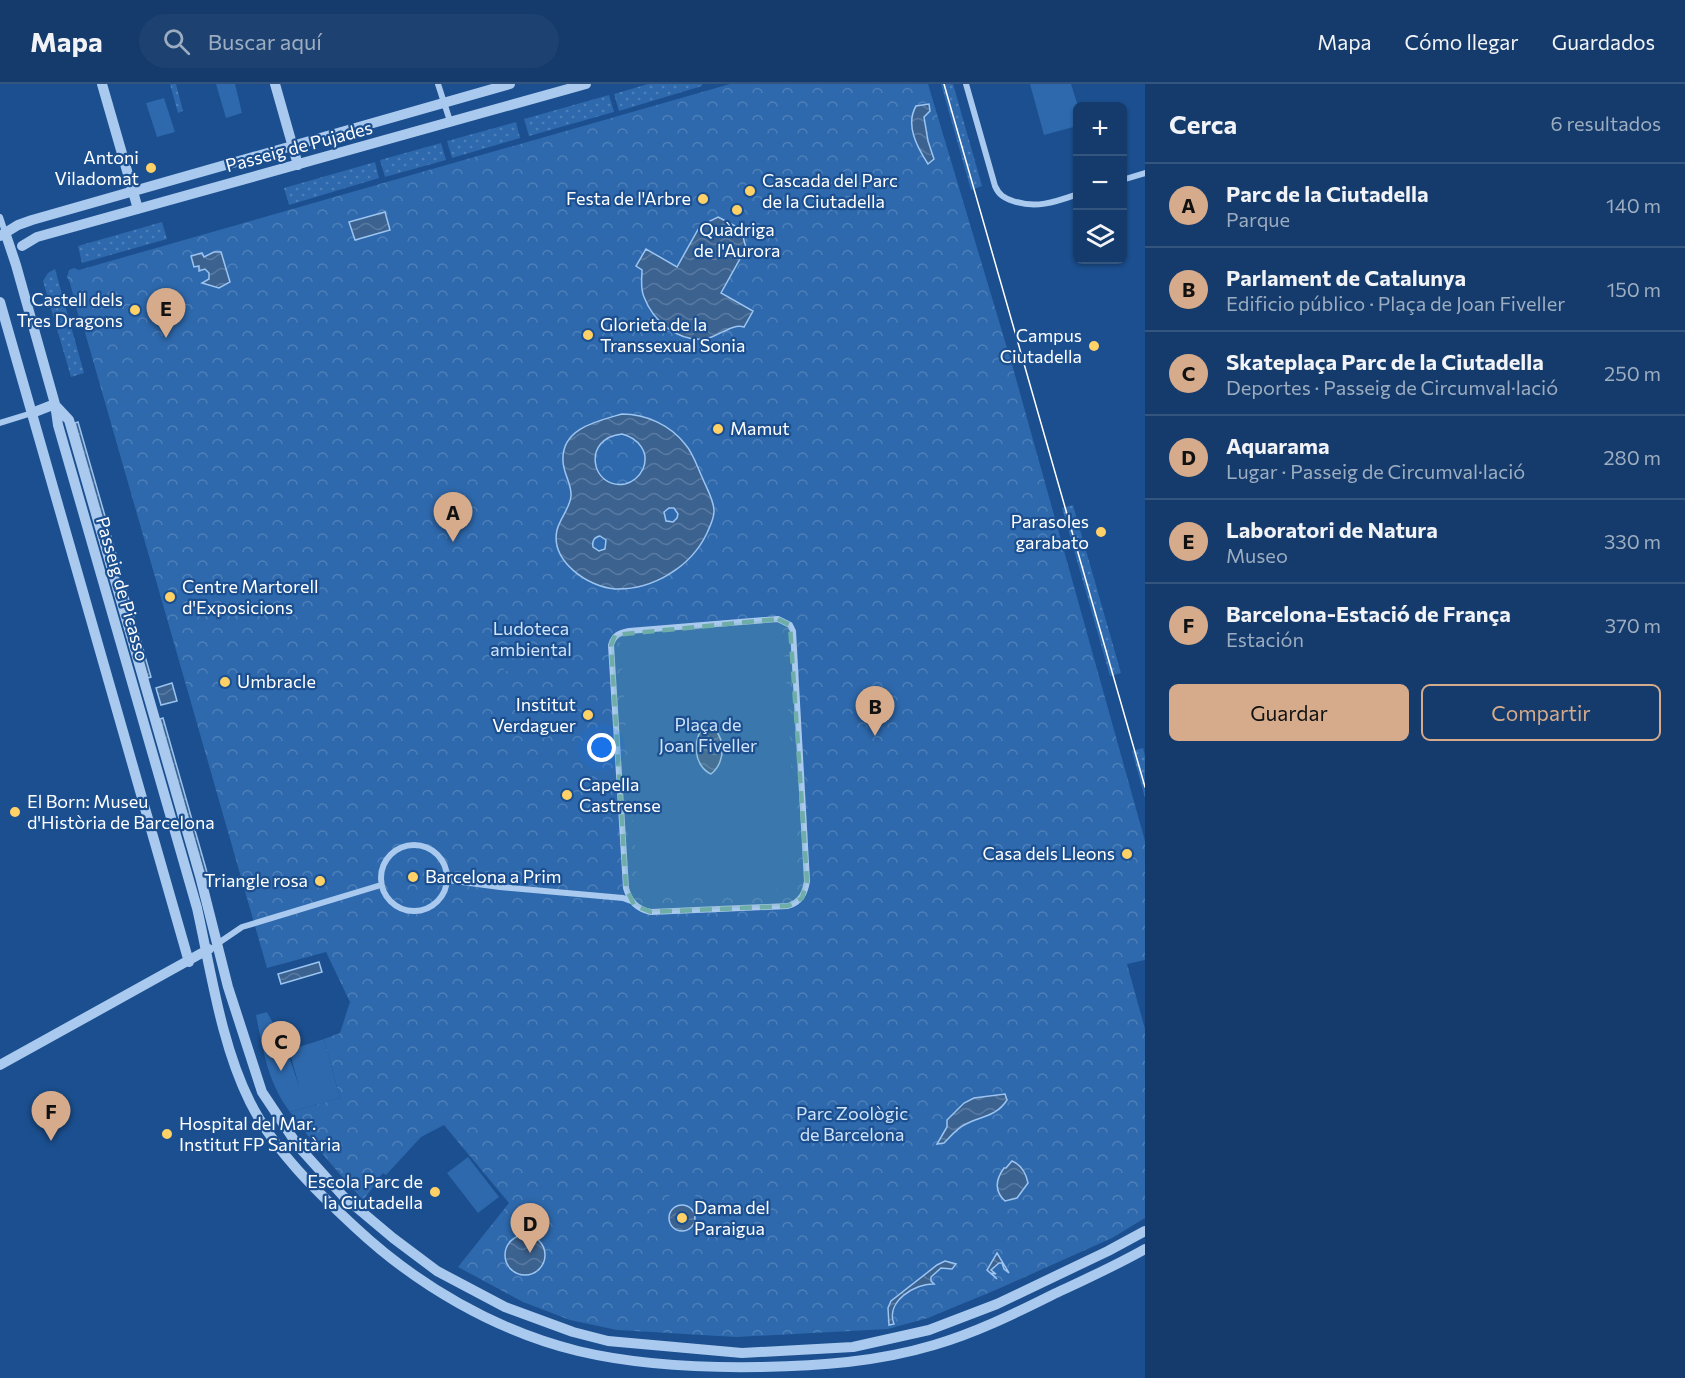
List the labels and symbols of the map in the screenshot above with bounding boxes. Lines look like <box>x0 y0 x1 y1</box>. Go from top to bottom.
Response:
street label: Passeig de Pujades <box>223 116 375 176</box>
place label: Antoni Viladomat <box>54 146 139 189</box>
marker: Antoni Viladomat <box>144 161 158 175</box>
place label: Cascada del Parc de la Ciutadella <box>762 169 898 212</box>
marker: Cascada del Parc de la Ciutadella <box>743 184 757 198</box>
place label: Festa de l'Arbre <box>566 187 691 209</box>
marker: Festa de l'Arbre <box>696 192 710 206</box>
marker: Quàdriga de l'Aurora <box>730 203 744 217</box>
place label: Quàdriga de l'Aurora <box>694 218 780 261</box>
place label: Castell dels Tres Dragons <box>16 288 123 331</box>
pin: E <box>146 288 186 338</box>
marker: Castell dels Tres Dragons <box>128 303 142 317</box>
place label: Glorieta de la Transsexual Sonia <box>600 313 745 356</box>
place label: Campus Ciutadella <box>1000 324 1082 367</box>
marker: Glorieta de la Transsexual Sonia <box>581 328 595 342</box>
marker: Campus Ciutadella <box>1087 339 1101 353</box>
place label: Mamut <box>730 417 790 439</box>
marker: Mamut <box>711 422 725 436</box>
pin: A <box>434 492 472 542</box>
place label: Parasoles garabato <box>1011 510 1089 553</box>
street label: Passeig de Picasso <box>92 514 154 663</box>
marker: Parasoles garabato <box>1094 525 1108 539</box>
place label: Centre Martorell d'Exposicions <box>182 575 319 618</box>
marker: Centre Martorell d'Exposicions <box>163 590 177 604</box>
park label: Ludoteca ambiental <box>490 617 572 660</box>
place label: Umbracle <box>237 670 316 692</box>
marker: Umbracle <box>218 675 232 689</box>
pin: B <box>856 686 894 736</box>
place label: Institut Verdaguer <box>492 693 576 736</box>
marker: Institut Verdaguer <box>581 708 595 722</box>
park label: Plaça de Joan Fiveller <box>659 713 757 756</box>
your location <box>587 733 616 762</box>
place label: Capella Castrense <box>579 773 661 816</box>
marker: Capella Castrense <box>560 788 574 802</box>
place label: El Born: Museu d'Història de Barcelona <box>27 790 215 833</box>
marker: El Born: Museu d'Història de Barcelona <box>8 805 22 819</box>
place label: Casa dels Lleons <box>982 842 1115 864</box>
marker: Casa dels Lleons <box>1120 847 1134 861</box>
place label: Barcelona a Prim <box>425 865 562 887</box>
place label: Triangle rosa <box>204 869 308 891</box>
marker: Barcelona a Prim <box>406 870 420 884</box>
marker: Triangle rosa <box>313 874 327 888</box>
pin: C <box>262 1022 300 1071</box>
pin: F <box>32 1092 70 1141</box>
park label: Parc Zoològic de Barcelona <box>796 1102 908 1145</box>
place label: Hospital del Mar. Institut FP Sanitària <box>179 1112 341 1155</box>
marker: Hospital del Mar. Institut FP Sanitària <box>160 1127 174 1141</box>
place label: Escola Parc de la Ciutadella <box>307 1170 423 1213</box>
marker: Escola Parc de la Ciutadella <box>428 1185 442 1199</box>
place label: Dama del Paraigua <box>694 1196 770 1239</box>
pin: D <box>510 1204 550 1253</box>
marker: Dama del Paraigua <box>675 1211 689 1225</box>

